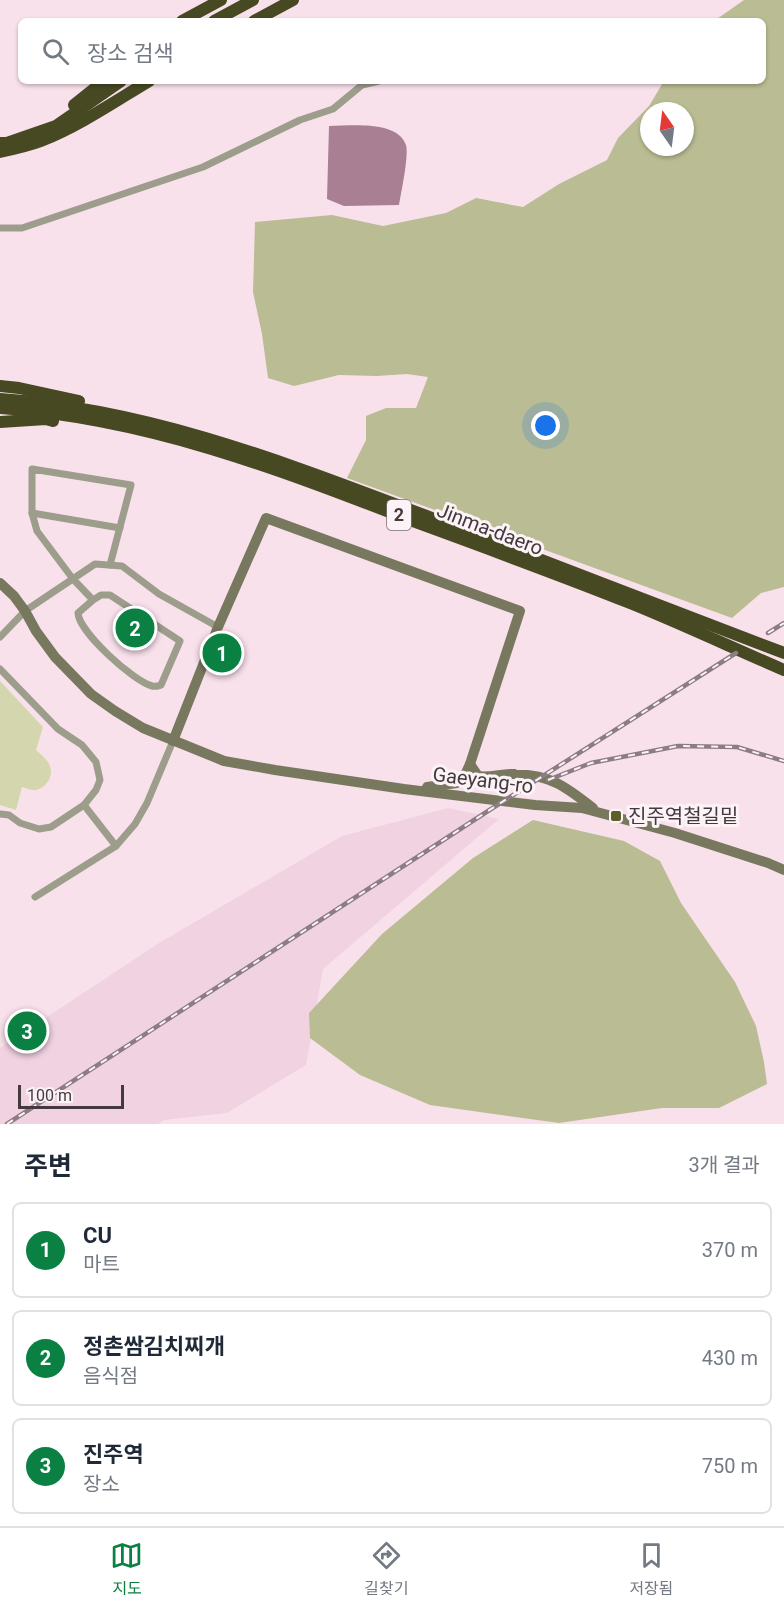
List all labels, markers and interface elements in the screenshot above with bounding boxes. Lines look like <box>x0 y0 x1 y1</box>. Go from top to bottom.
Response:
search box <box>18 18 766 84</box>
icon: search <box>39 35 72 68</box>
text: 장소 검색 <box>87 41 173 66</box>
north arrow <box>640 102 694 156</box>
your location <box>531 411 560 440</box>
street label: Jinma-daero <box>434 498 546 560</box>
road number: 2 <box>387 500 411 530</box>
pin: 2 <box>116 606 154 650</box>
pin: 1 <box>202 630 242 676</box>
street label: Gaeyang-ro <box>431 762 535 798</box>
place label: 진주역철길밑 <box>628 804 738 828</box>
marker: 진주역철길밑 <box>609 809 623 823</box>
pin: 3 <box>8 1008 46 1054</box>
scale bar <box>18 1082 124 1110</box>
text: 100 m <box>27 1086 72 1105</box>
text: 주변 <box>24 1151 72 1181</box>
text: 3개 결과 <box>689 1153 760 1177</box>
text: CU <box>83 1223 112 1248</box>
text: 1 <box>40 1238 51 1262</box>
text: 370 m <box>702 1238 758 1262</box>
text: 마트 <box>83 1252 120 1276</box>
text: 정촌쌈김치찌개 <box>83 1334 225 1359</box>
text: 2 <box>40 1346 51 1370</box>
text: 430 m <box>702 1346 758 1370</box>
text: 음식점 <box>83 1364 138 1388</box>
text: 진주역 <box>83 1442 144 1467</box>
text: 3 <box>40 1454 51 1478</box>
text: 750 m <box>702 1454 758 1478</box>
text: 장소 <box>83 1472 120 1496</box>
tab: 지도 <box>110 1539 143 1599</box>
tab: 길찾기 <box>364 1539 408 1599</box>
tab: 저장됨 <box>629 1539 674 1599</box>

